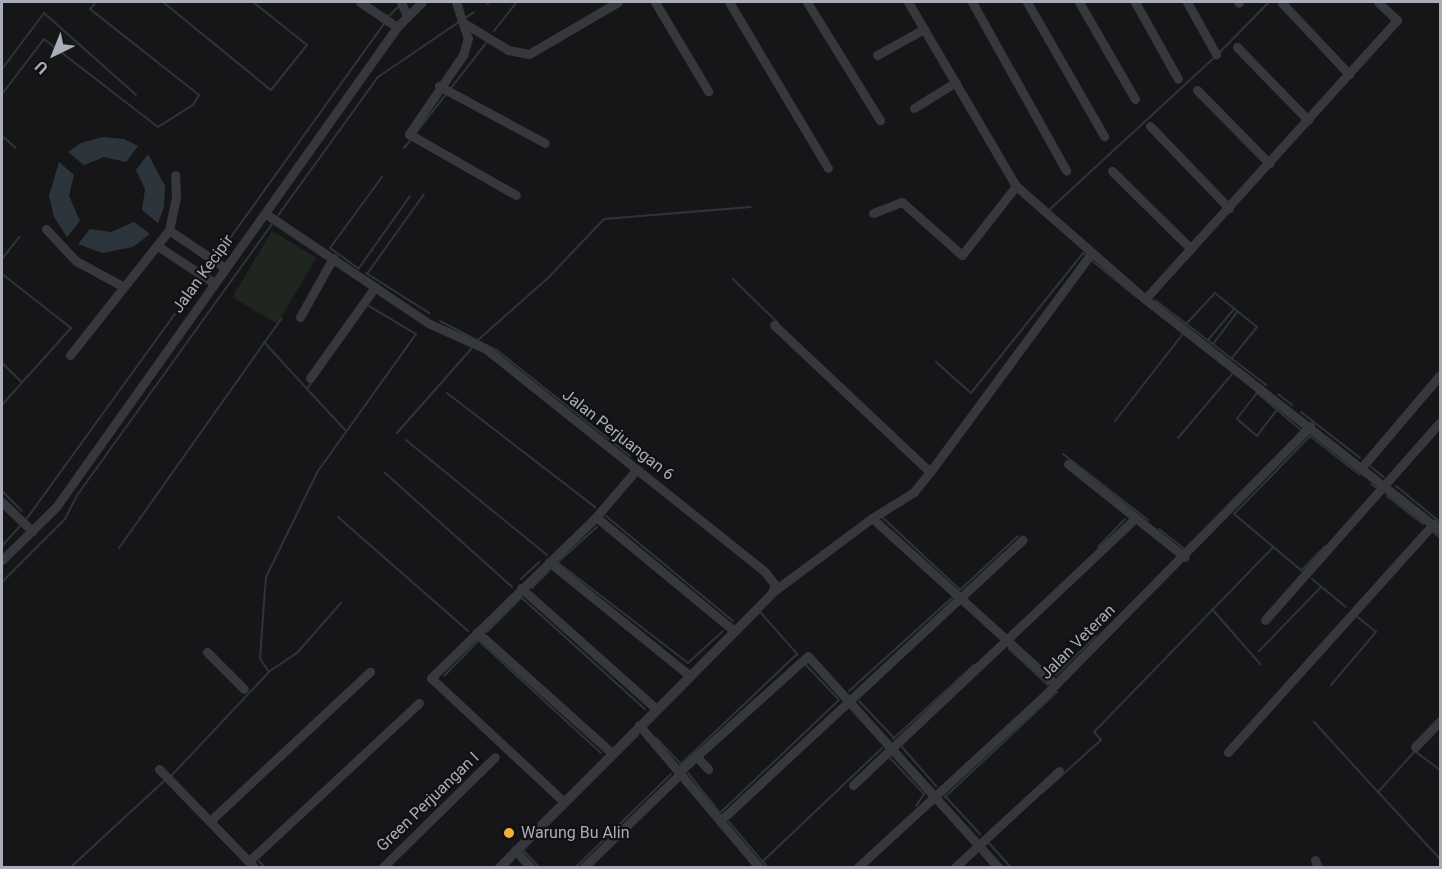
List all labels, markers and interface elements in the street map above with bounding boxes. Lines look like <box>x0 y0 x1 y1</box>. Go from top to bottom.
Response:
north arrow <box>24 24 84 84</box>
text: U <box>31 57 52 78</box>
street label: Jalan Kecipir <box>168 231 238 317</box>
street label: Jalan Perjuangan 6 <box>558 385 678 485</box>
street label: Jalan Veteran <box>1037 601 1119 683</box>
street label: Green Perjuangan I <box>373 748 483 856</box>
place label: Warung Bu Alin <box>521 823 629 843</box>
marker: Warung Bu Alin <box>502 826 516 840</box>

